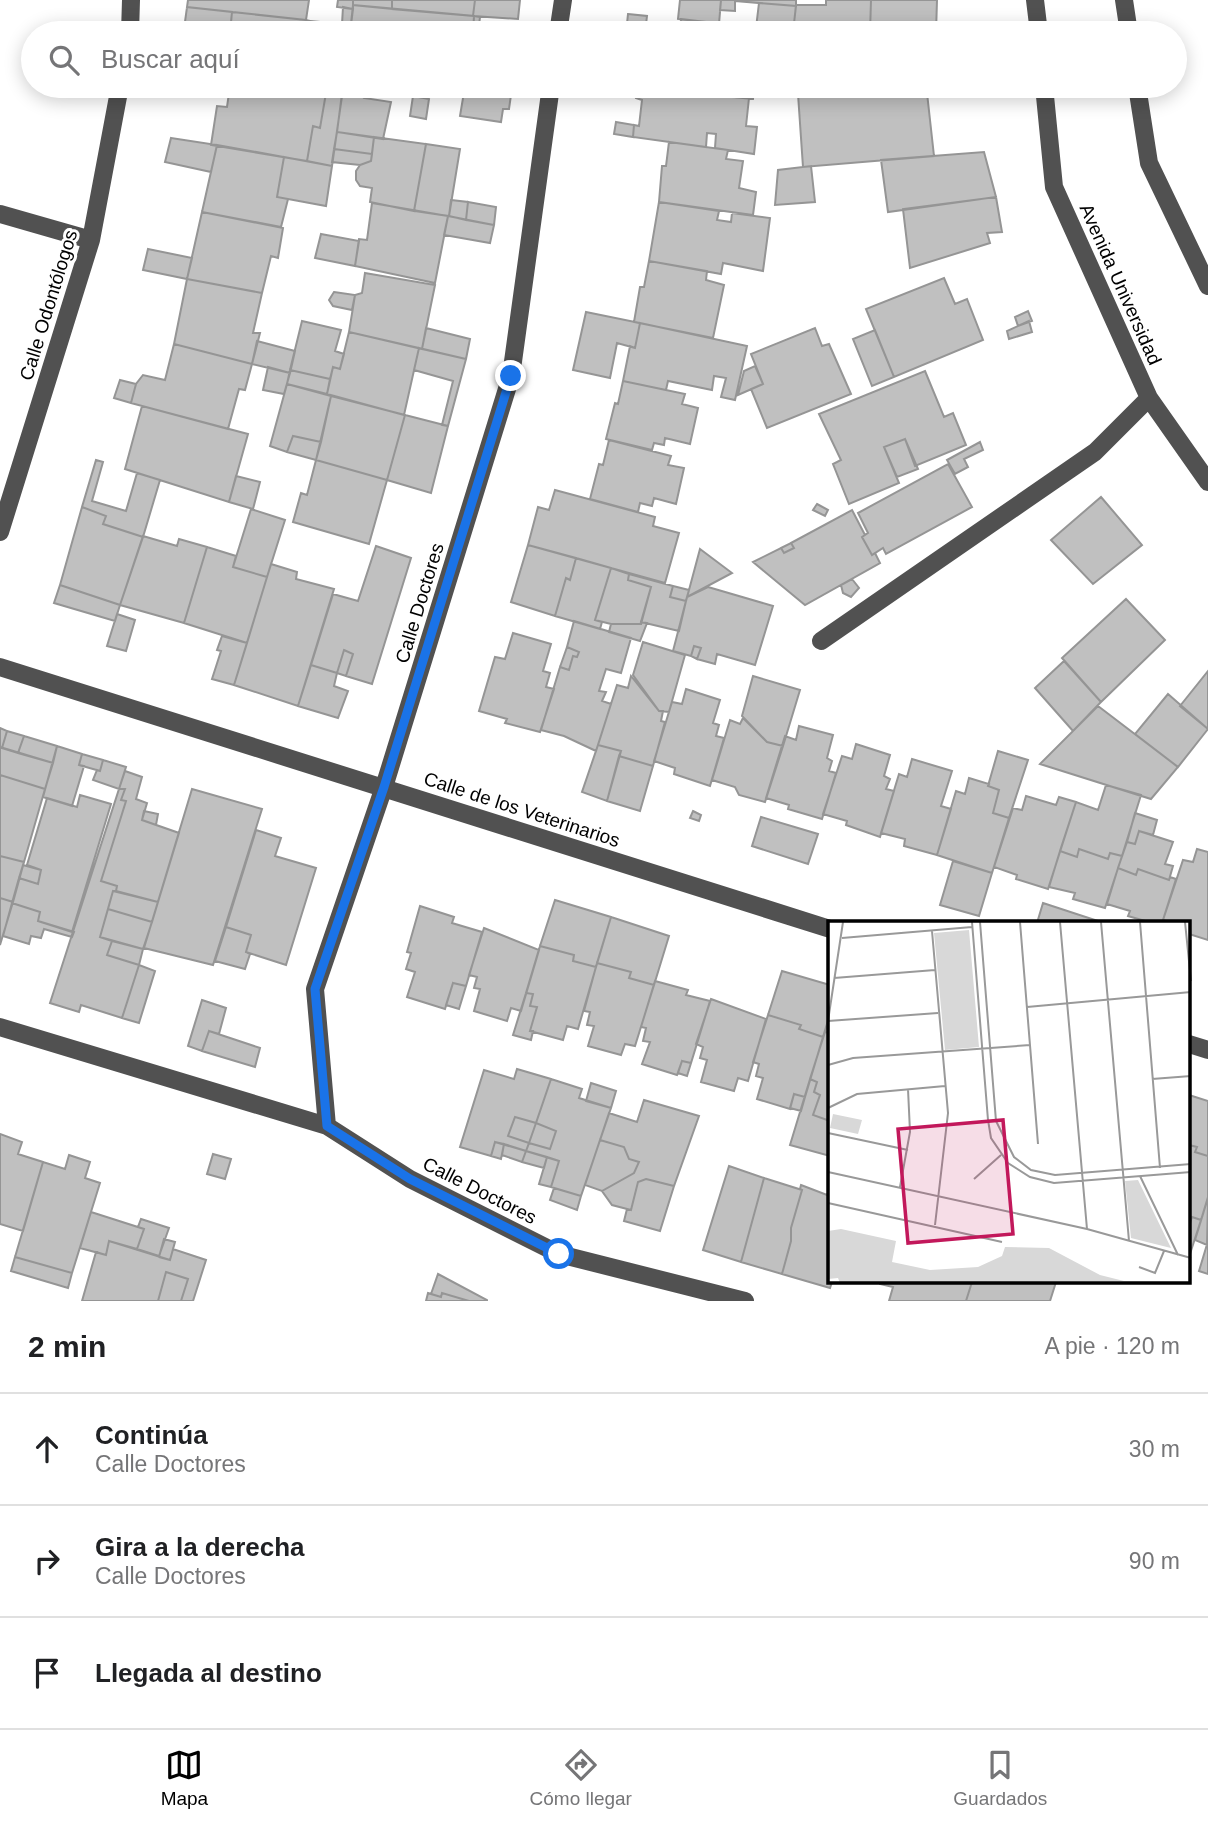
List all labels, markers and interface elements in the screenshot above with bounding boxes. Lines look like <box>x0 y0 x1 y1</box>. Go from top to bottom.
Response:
search box <box>21 21 1187 98</box>
icon: search <box>45 41 83 79</box>
text: Buscar aquí <box>101 44 240 74</box>
street label: Avenida Universidad <box>1076 200 1166 368</box>
street label: Calle Odontólogos <box>16 227 81 383</box>
route end <box>495 360 526 391</box>
street label: Calle Doctores <box>391 540 448 666</box>
street label: Calle de los Veterinarios <box>421 768 623 851</box>
inset map <box>828 921 1190 1283</box>
street label: Calle Doctores <box>419 1153 540 1228</box>
route start <box>543 1238 574 1269</box>
text: 2 min <box>28 1330 106 1363</box>
text: A pie · 120 m <box>1044 1333 1180 1359</box>
text: Continúa <box>95 1420 208 1450</box>
icon: ahead <box>28 1430 66 1468</box>
text: 30 m <box>1129 1436 1180 1462</box>
text: Calle Doctores <box>95 1451 246 1477</box>
text: Gira a la derecha <box>95 1532 305 1562</box>
icon: right <box>28 1542 66 1580</box>
text: 90 m <box>1129 1548 1180 1574</box>
text: Calle Doctores <box>95 1563 246 1589</box>
icon: arrive <box>28 1654 66 1692</box>
text: Llegada al destino <box>95 1658 322 1688</box>
tab: Mapa <box>161 1746 208 1810</box>
tab: Cómo llegar <box>530 1746 632 1810</box>
tab: Guardados <box>953 1746 1047 1810</box>

